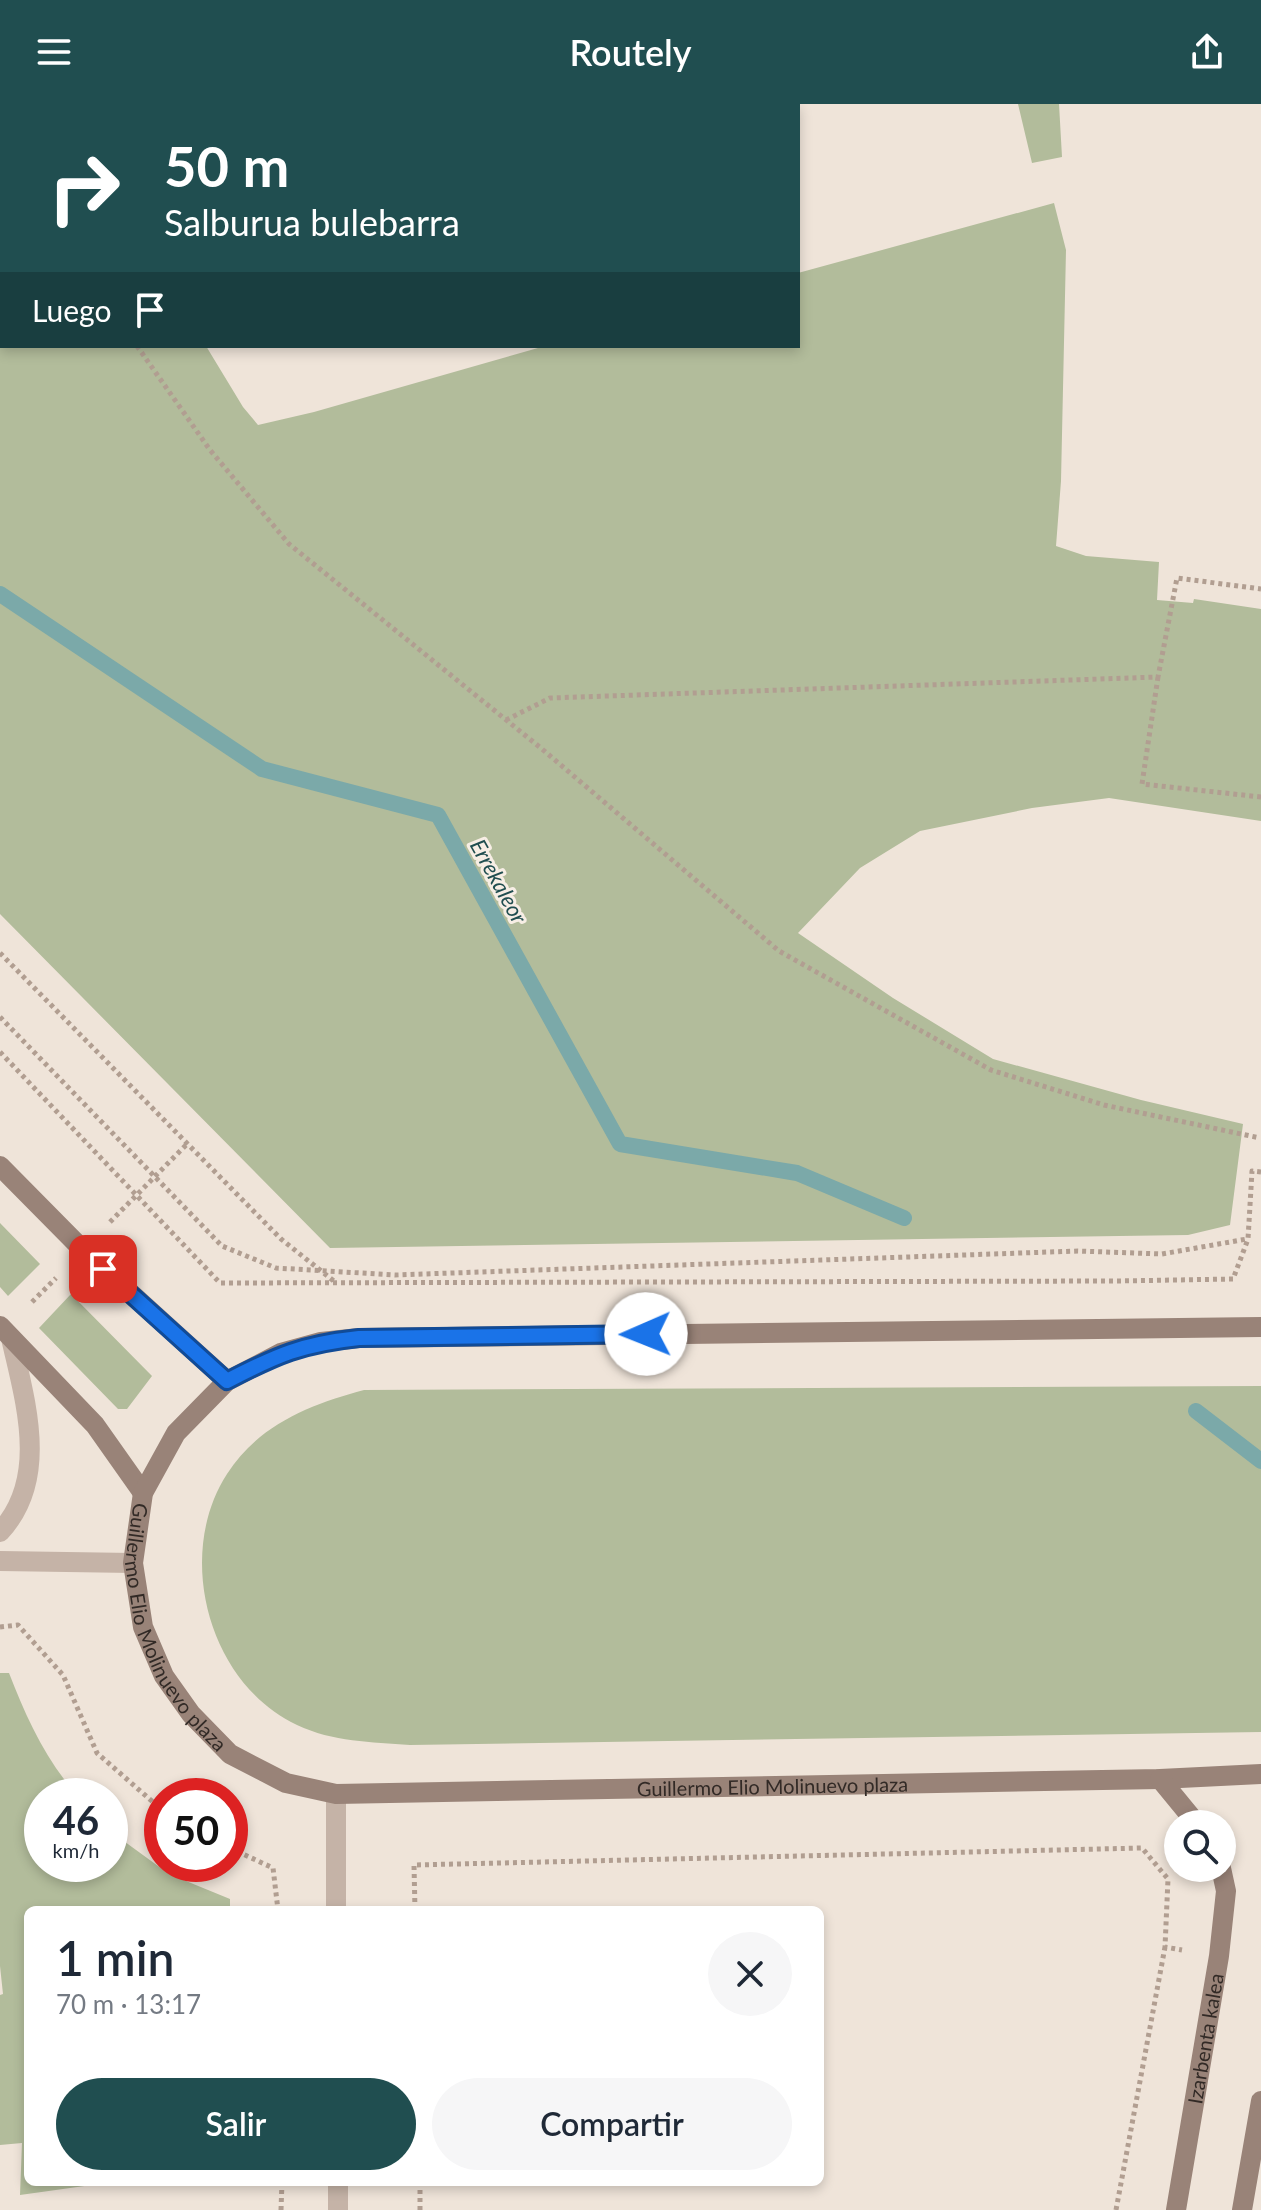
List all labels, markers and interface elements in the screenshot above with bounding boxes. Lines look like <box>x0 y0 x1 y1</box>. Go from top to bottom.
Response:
icon: menu <box>32 30 76 74</box>
text: Routely <box>569 30 692 74</box>
icon: share <box>1185 30 1229 74</box>
text: 50 m <box>164 132 289 199</box>
icon: right <box>32 136 136 240</box>
text: Salburua bulebarra <box>164 200 460 244</box>
icon: arrive <box>128 288 172 332</box>
text: Luego <box>32 292 112 328</box>
water label: Errekaleor <box>465 834 533 928</box>
pin <box>69 1235 137 1303</box>
icon: arrive <box>81 1247 125 1291</box>
position arrow <box>604 1292 688 1376</box>
street label: Guillermo Elio Molinuevo plaza <box>121 1502 232 1756</box>
street label: Guillermo Elio Molinuevo plaza <box>637 1772 908 1801</box>
speed limit sign: 50 <box>144 1778 248 1882</box>
text: 46 <box>53 1796 99 1844</box>
map controls <box>1164 1810 1236 1882</box>
button: search <box>1164 1810 1236 1882</box>
text: km/h <box>53 1838 99 1862</box>
text: 1 min <box>56 1929 174 1986</box>
button: close <box>708 1932 792 2016</box>
street label: Izarbenta kalea <box>1182 1971 1228 2106</box>
text: 70 m · 13:17 <box>56 1988 201 2020</box>
button: Salir <box>56 2078 416 2170</box>
button: Compartir <box>432 2078 792 2170</box>

